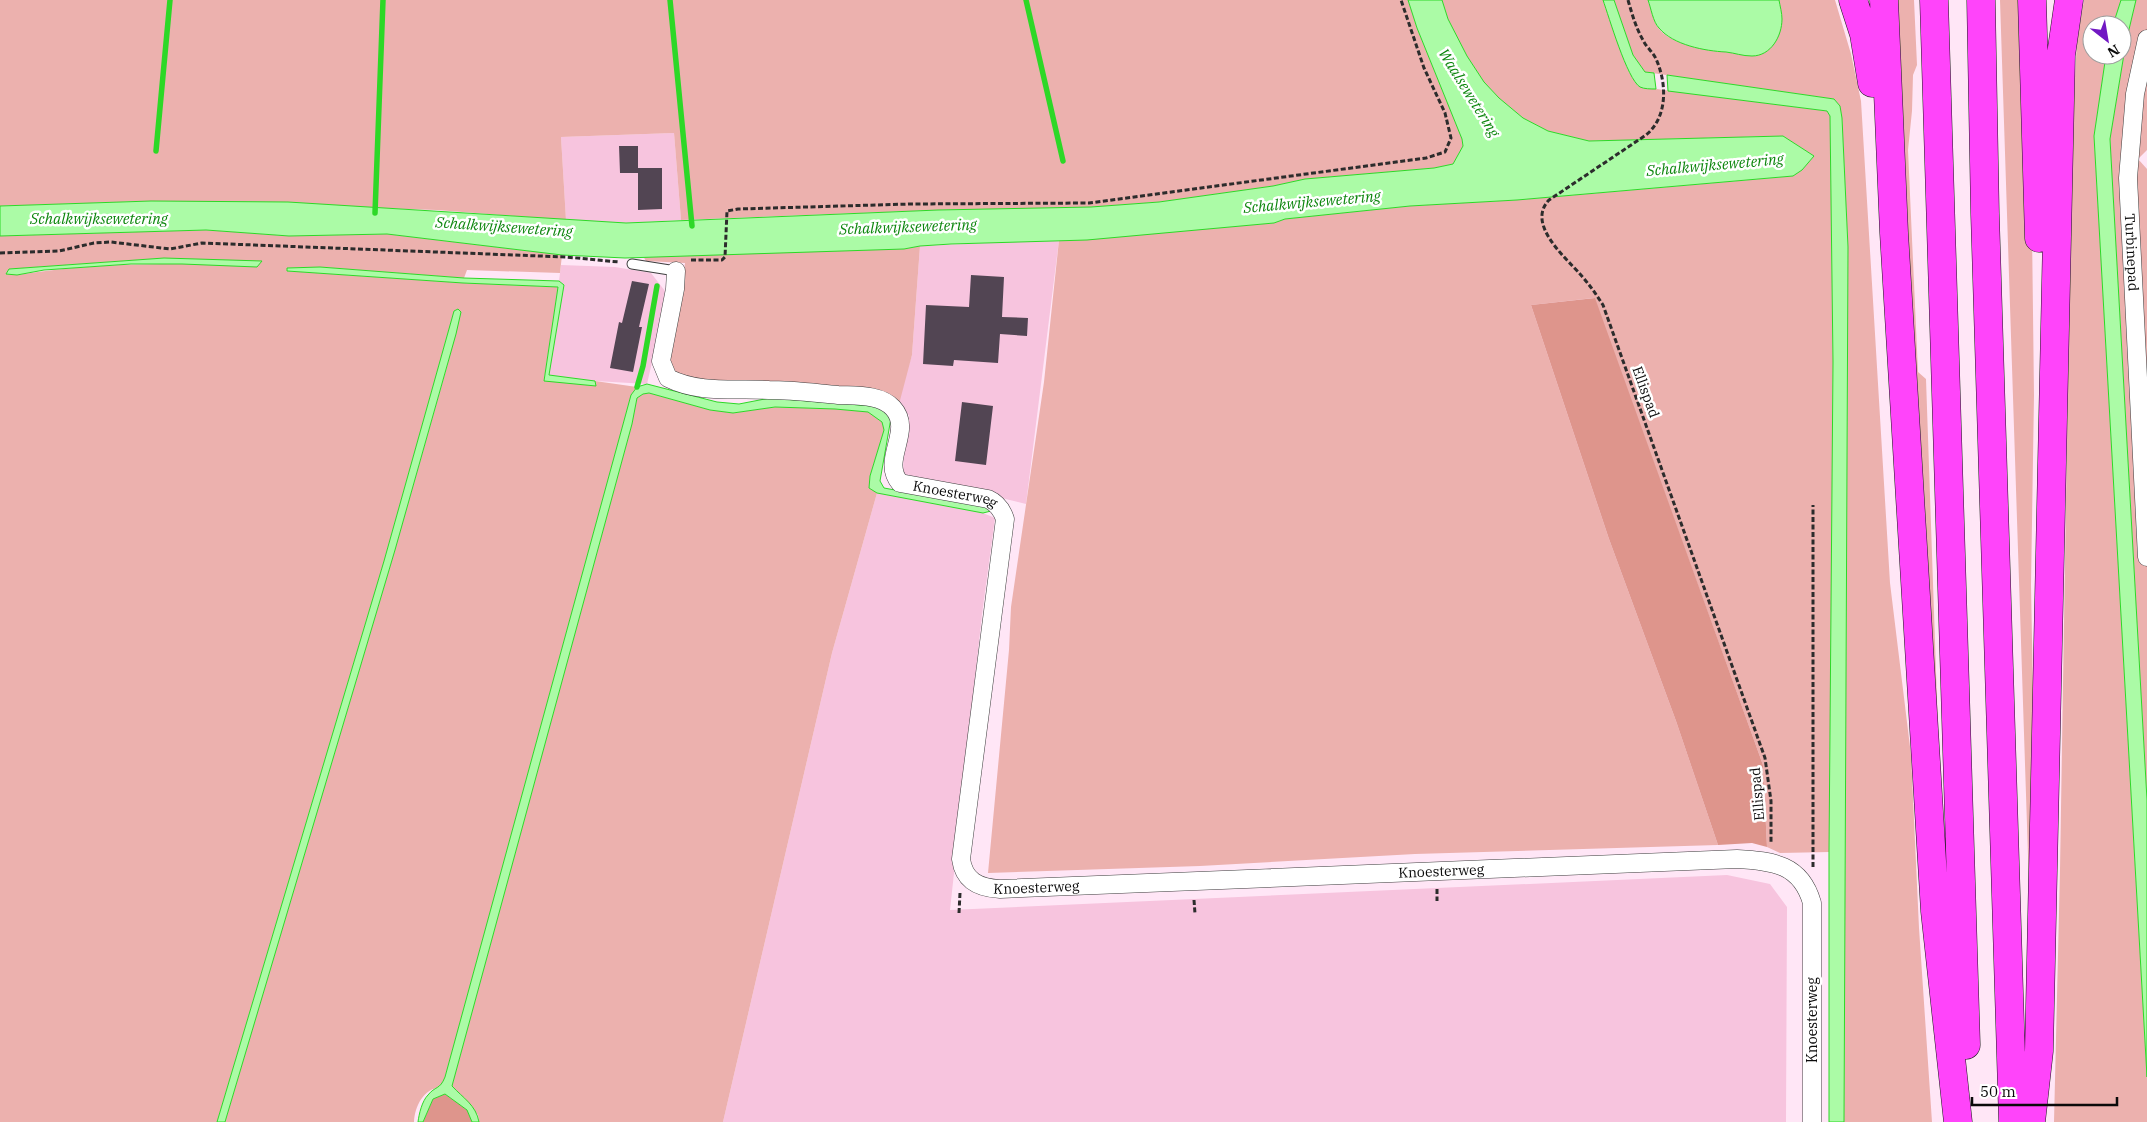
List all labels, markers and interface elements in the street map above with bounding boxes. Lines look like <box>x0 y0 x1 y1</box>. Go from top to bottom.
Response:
north arrow <box>2082 15 2132 65</box>
text: N <box>2104 41 2123 62</box>
water label: Waalsewetering <box>1435 45 1505 141</box>
water label: Schalkwijksewetering <box>1644 149 1785 180</box>
water label: Schalkwijksewetering <box>1241 186 1382 217</box>
water label: Schalkwijksewetering <box>29 209 169 228</box>
water label: Schalkwijksewetering <box>434 212 574 241</box>
street label: Turbinepad <box>2121 213 2143 292</box>
water label: Schalkwijksewetering <box>838 215 978 238</box>
street label: Ellispad <box>1628 364 1664 421</box>
street label: Knoesterweg <box>912 477 1002 512</box>
street label: Ellispad <box>1746 766 1768 821</box>
street label: Knoesterweg <box>1398 860 1485 882</box>
street label: Knoesterweg <box>993 877 1080 898</box>
street label: Knoesterweg <box>1803 977 1821 1063</box>
scale bar <box>1972 1074 2117 1106</box>
text: 50 m <box>1980 1082 2016 1101</box>

